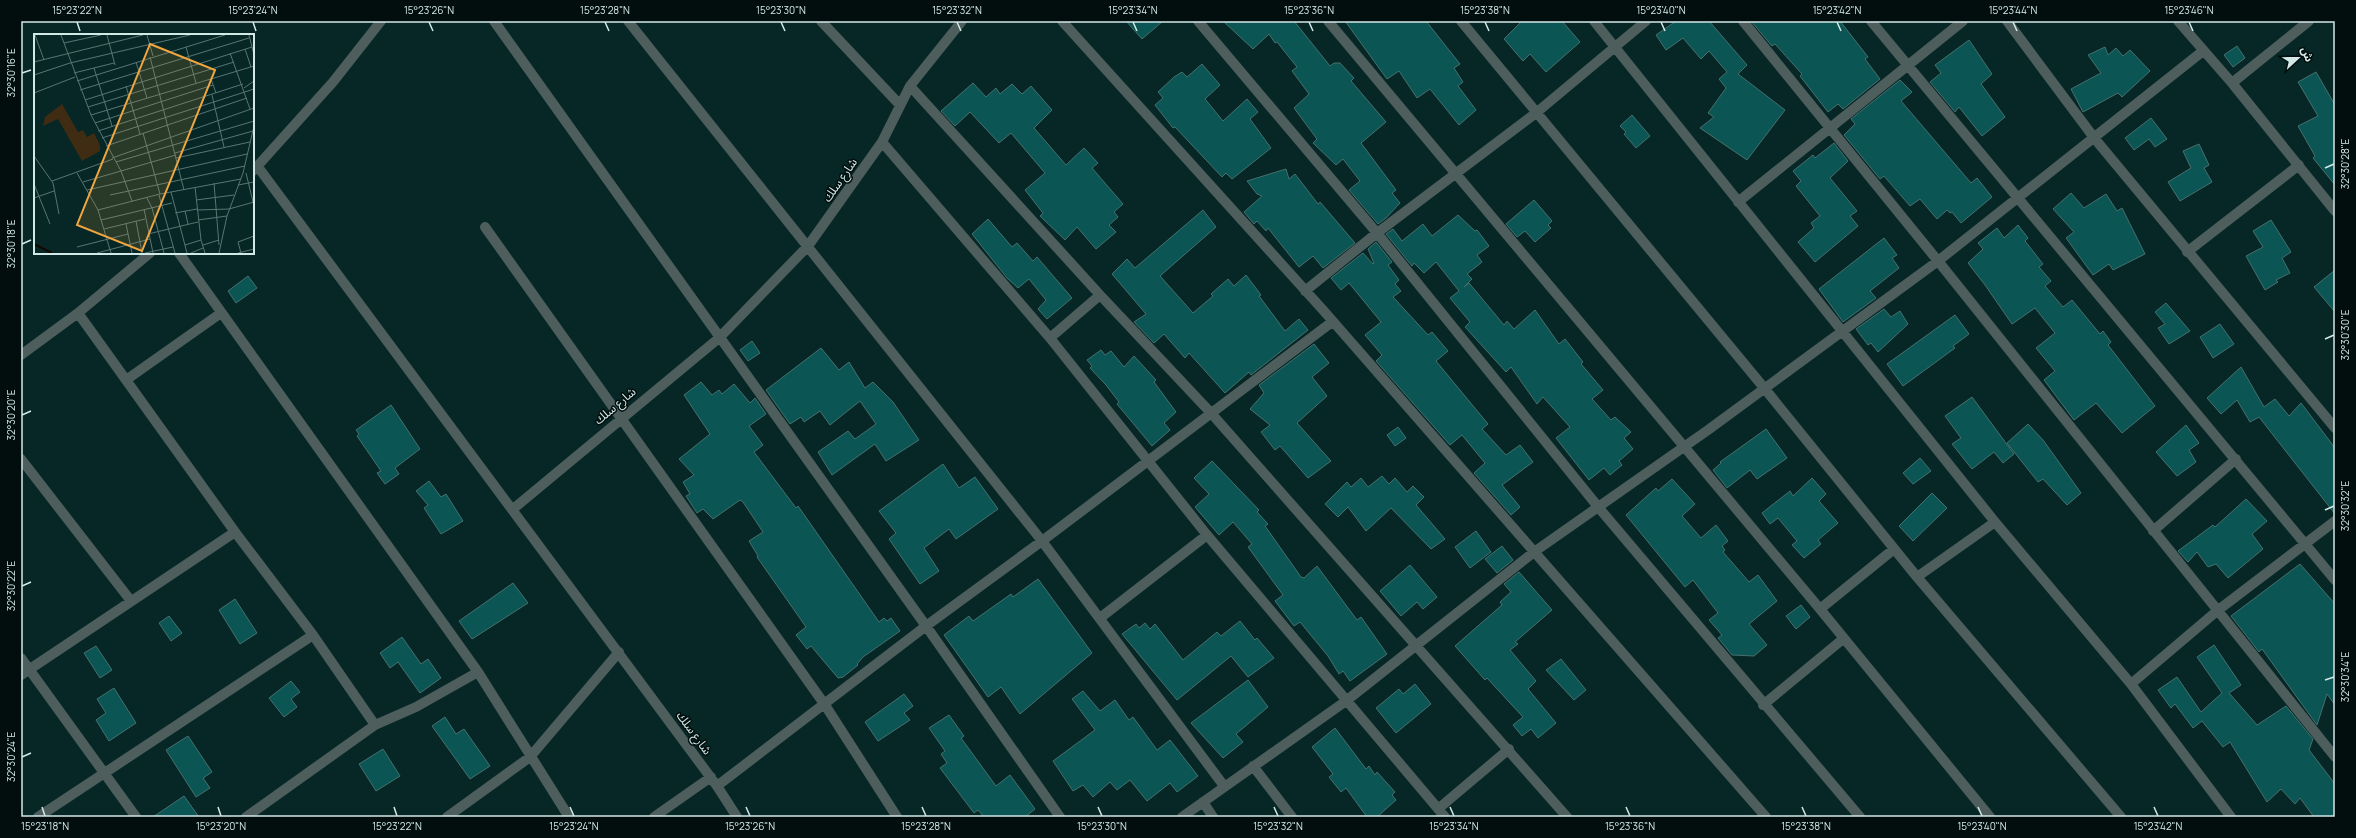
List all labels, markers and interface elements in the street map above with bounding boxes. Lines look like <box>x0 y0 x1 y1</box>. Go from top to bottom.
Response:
text: 15°23'22"N <box>52 3 102 17</box>
text: 15°23'24"N <box>228 3 278 17</box>
text: 15°23'26"N <box>404 3 454 17</box>
text: 15°23'28"N <box>580 3 630 17</box>
text: 15°23'30"N <box>756 3 806 17</box>
text: 15°23'32"N <box>932 3 982 17</box>
text: 15°23'34"N <box>1108 3 1158 17</box>
text: 15°23'36"N <box>1284 3 1334 17</box>
text: 15°23'38"N <box>1460 3 1510 17</box>
text: 15°23'40"N <box>1636 3 1686 17</box>
text: 15°23'42"N <box>1813 3 1862 17</box>
text: 15°23'44"N <box>1989 3 2037 17</box>
text: 15°23'46"N <box>2164 3 2214 17</box>
inset map <box>34 34 254 254</box>
north arrow <box>2278 38 2318 78</box>
text: ش <box>2298 44 2318 64</box>
text: 32°30'16"E <box>4 48 18 98</box>
text: 32°30'28"E <box>2338 138 2352 189</box>
street label: شارع سلك <box>818 154 862 206</box>
text: 32°30'18"E <box>4 219 18 268</box>
text: 32°30'30"E <box>2338 309 2352 360</box>
street label: شارع سلك <box>590 383 640 429</box>
text: 32°30'20"E <box>4 389 18 440</box>
text: 32°30'32"E <box>2338 481 2352 531</box>
text: 32°30'22"E <box>4 560 18 611</box>
text: 32°30'34"E <box>2338 652 2352 702</box>
street label: شارع سلك <box>672 708 716 758</box>
text: 32°30'24"E <box>4 732 18 782</box>
text: 15°23'18"N <box>21 819 69 833</box>
text: 15°23'20"N <box>196 819 246 833</box>
text: 15°23'22"N <box>372 819 422 833</box>
text: 15°23'24"N <box>549 819 599 833</box>
text: 15°23'26"N <box>725 819 775 833</box>
text: 15°23'28"N <box>901 819 951 833</box>
text: 15°23'30"N <box>1077 819 1127 833</box>
text: 15°23'32"N <box>1253 819 1303 833</box>
text: 15°23'34"N <box>1429 819 1479 833</box>
text: 15°23'36"N <box>1605 819 1655 833</box>
text: 15°23'38"N <box>1781 819 1831 833</box>
text: 15°23'40"N <box>1957 819 2007 833</box>
text: 15°23'42"N <box>2134 819 2183 833</box>

